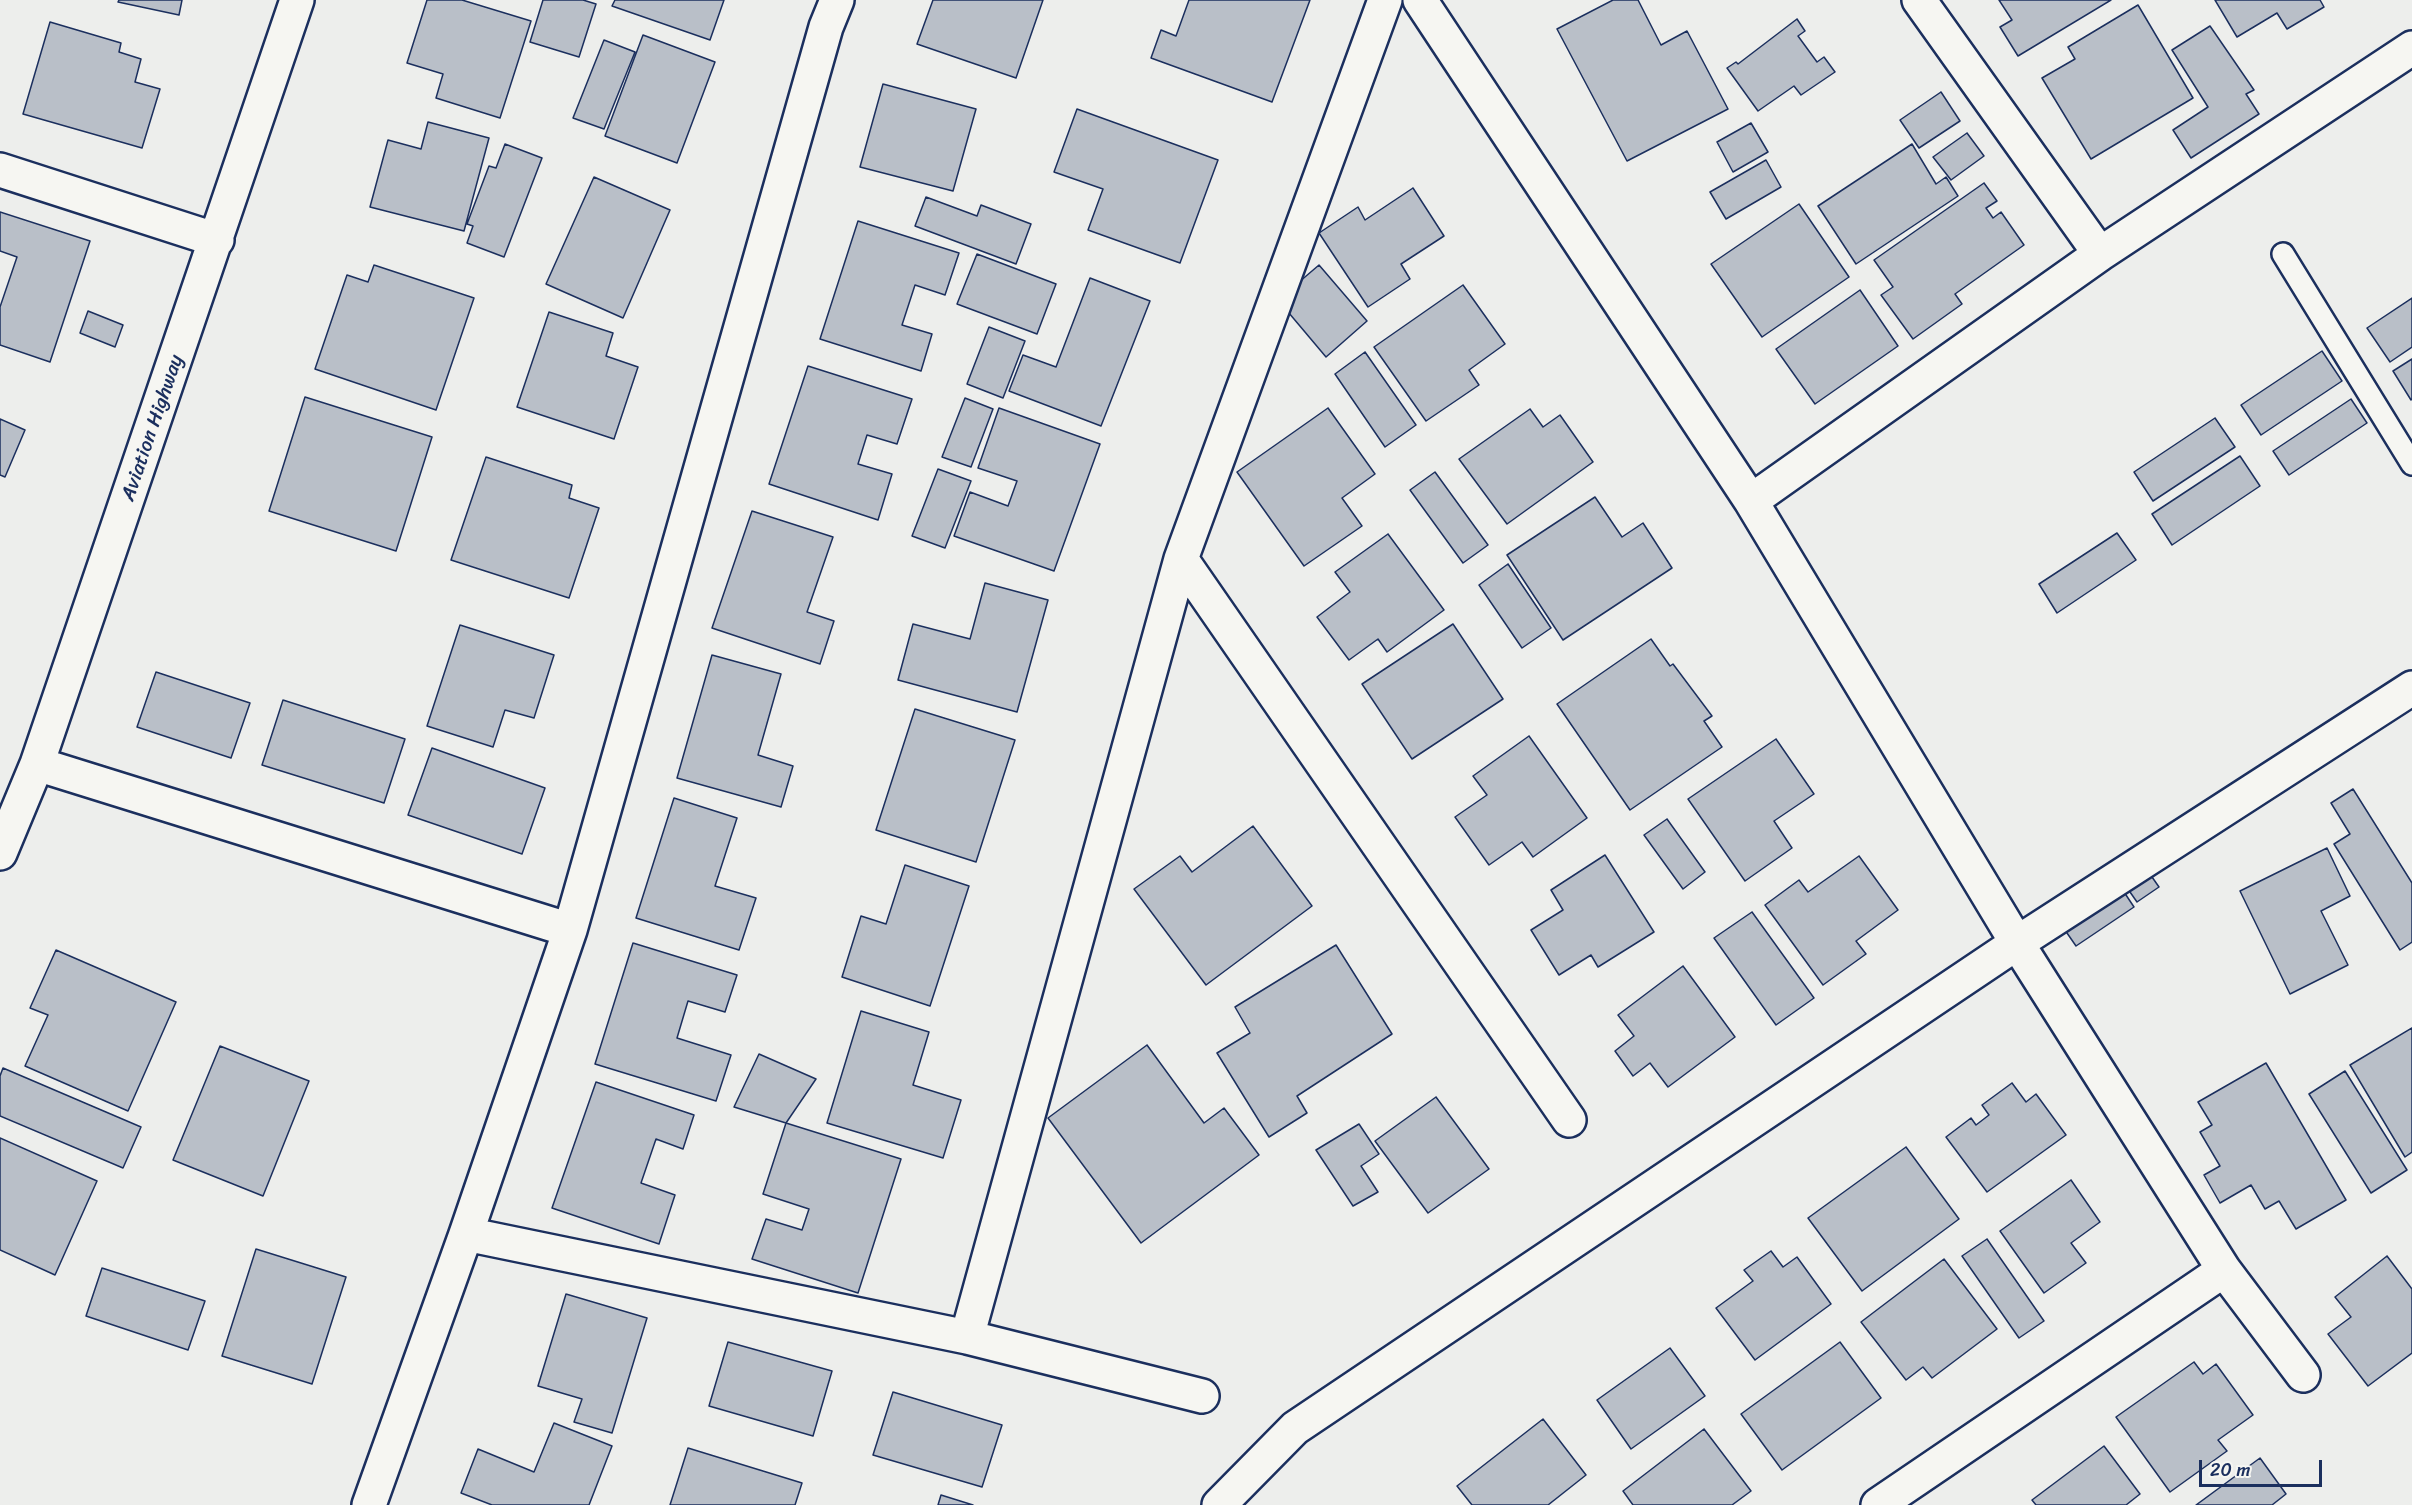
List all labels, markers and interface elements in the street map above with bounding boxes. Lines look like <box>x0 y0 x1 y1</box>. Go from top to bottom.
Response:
street label: Aviation Highway <box>117 352 189 504</box>
scale bar <box>2202 1448 2325 1486</box>
text: 20 m <box>2210 1454 2250 1486</box>

